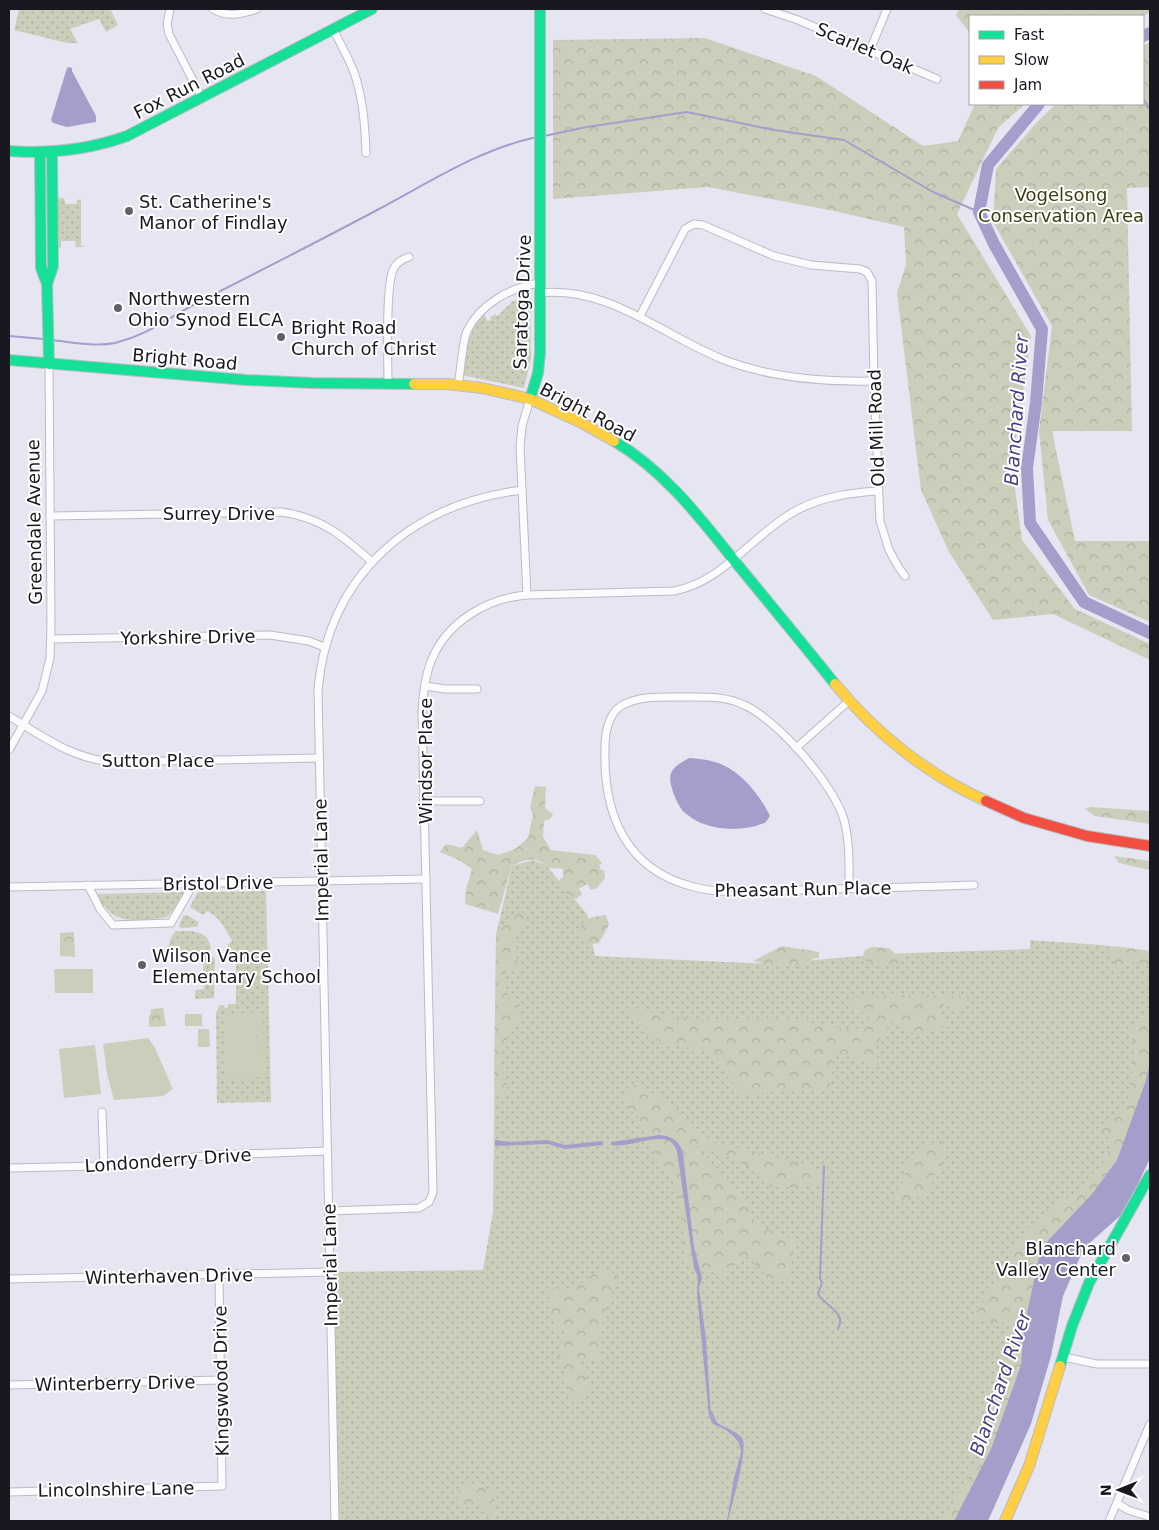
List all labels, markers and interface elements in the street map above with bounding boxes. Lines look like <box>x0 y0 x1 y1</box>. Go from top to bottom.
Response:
legend <box>969 15 1144 105</box>
street label: Scarlet Oak <box>813 18 918 78</box>
text: Fast <box>1014 26 1044 44</box>
street label: Fox Run Road <box>130 49 248 123</box>
text: Slow <box>1014 51 1049 69</box>
text: Jam <box>1013 76 1042 94</box>
park label: Vogelsong Conservation Area <box>978 184 1144 226</box>
place label: St. Catherine's Manor of Findlay <box>139 191 288 233</box>
marker: St. Catherine's Manor of Findlay <box>123 205 135 217</box>
street label: Saratoga Drive <box>509 234 535 370</box>
place label: Northwestern Ohio Synod ELCA <box>128 288 284 330</box>
marker: Northwestern Ohio Synod ELCA <box>112 302 124 314</box>
place label: Bright Road Church of Christ <box>291 317 436 359</box>
marker: Bright Road Church of Christ <box>275 331 287 343</box>
water label: Blanchard River <box>1000 333 1032 486</box>
street label: Bright Road <box>132 344 238 374</box>
street label: Old Mill Road <box>863 369 889 487</box>
street label: Bright Road <box>536 378 640 446</box>
street label: Greendale Avenue <box>22 439 46 605</box>
street label: Surrey Drive <box>163 503 275 524</box>
street label: Yorkshire Drive <box>119 625 256 649</box>
street label: Windsor Place <box>415 698 436 824</box>
street label: Sutton Place <box>102 750 214 771</box>
street label: Imperial Lane <box>309 798 333 922</box>
street label: Bristol Drive <box>162 872 274 894</box>
street label: Pheasant Run Place <box>714 877 892 901</box>
place label: Wilson Vance Elementary School <box>152 945 321 987</box>
marker: Wilson Vance Elementary School <box>136 959 148 971</box>
street label: Londonderry Drive <box>84 1144 252 1176</box>
street label: Imperial Lane <box>318 1203 342 1327</box>
place label: Blanchard Valley Center <box>996 1238 1117 1280</box>
marker: Blanchard Valley Center <box>1120 1252 1132 1264</box>
street label: Winterhaven Drive <box>85 1264 253 1288</box>
street label: Kingswood Drive <box>209 1305 233 1457</box>
water label: Blanchard River <box>965 1307 1035 1458</box>
street label: Winterberry Drive <box>34 1371 196 1395</box>
north arrow <box>1094 1465 1144 1515</box>
street label: Lincolnshire Lane <box>37 1477 195 1501</box>
text: N <box>1098 1484 1114 1496</box>

